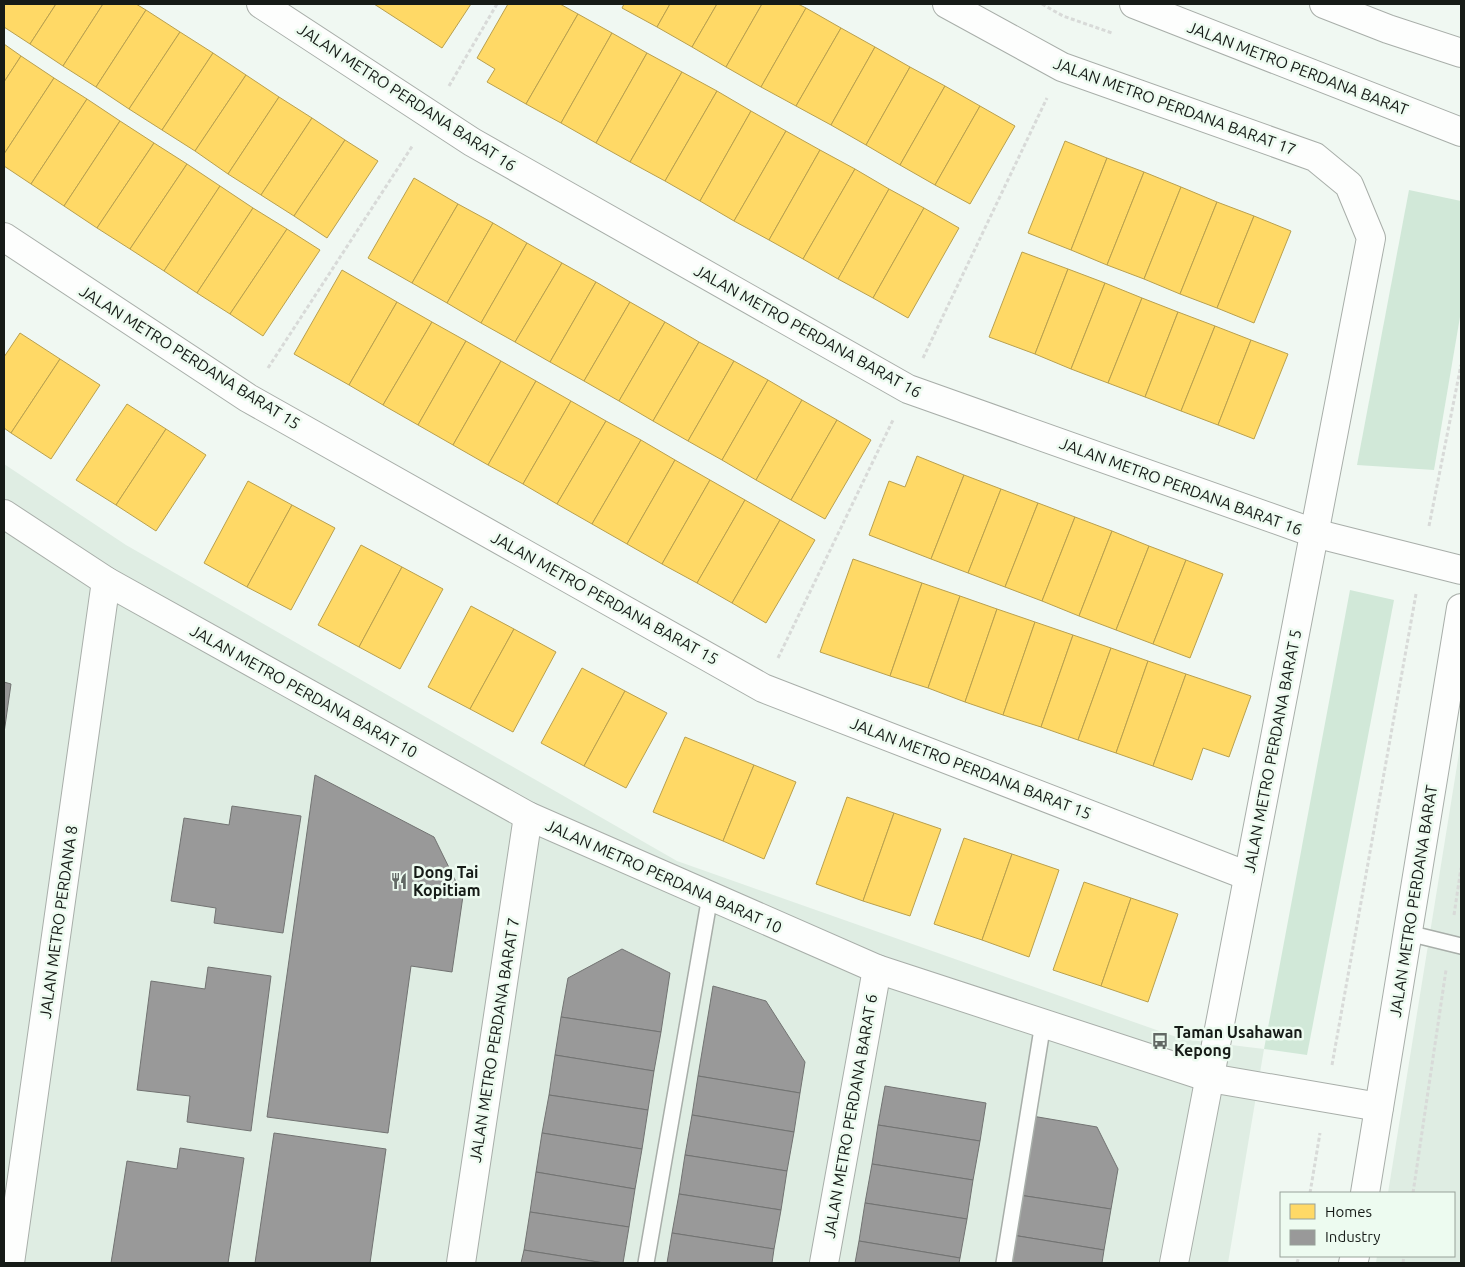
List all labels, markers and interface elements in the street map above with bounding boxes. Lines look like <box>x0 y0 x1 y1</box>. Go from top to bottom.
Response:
street label: JALAN METRO PERDANA BARAT <box>1185 17 1411 119</box>
street label: JALAN METRO PERDANA BARAT 16 <box>294 20 520 174</box>
street label: JALAN METRO PERDANA BARAT 17 <box>1051 54 1299 158</box>
street label: JALAN METRO PERDANA BARAT 16 <box>691 261 925 401</box>
street label: JALAN METRO PERDANA BARAT 15 <box>76 281 304 433</box>
street label: JALAN METRO PERDANA BARAT 16 <box>1057 434 1305 538</box>
street label: JALAN METRO PERDANA BARAT 15 <box>488 528 722 668</box>
street label: JALAN METRO PERDANA BARAT 10 <box>187 621 421 761</box>
street label: JALAN METRO PERDANA BARAT 5 <box>1240 628 1304 874</box>
street label: JALAN METRO PERDANA BARAT 15 <box>848 714 1094 822</box>
street label: JALAN METRO PERDANA BARAT <box>1386 783 1440 1018</box>
street label: JALAN METRO PERDANA BARAT 10 <box>543 816 785 936</box>
street label: JALAN METRO PERDANA 8 <box>36 824 80 1020</box>
place label: Dong Tai Kopitiam <box>413 863 481 899</box>
restaurant icon: Dong Tai Kopitiam <box>389 871 409 891</box>
street label: JALAN METRO PERDANA BARAT 7 <box>466 916 522 1164</box>
street label: JALAN METRO PERDANA BARAT 6 <box>820 992 880 1240</box>
place label: Taman Usahawan Kepong <box>1174 1023 1303 1059</box>
bus stop icon: Taman Usahawan Kepong <box>1150 1031 1170 1051</box>
legend <box>1280 1192 1455 1257</box>
text: Homes <box>1325 1203 1372 1220</box>
text: Industry <box>1325 1228 1380 1245</box>

